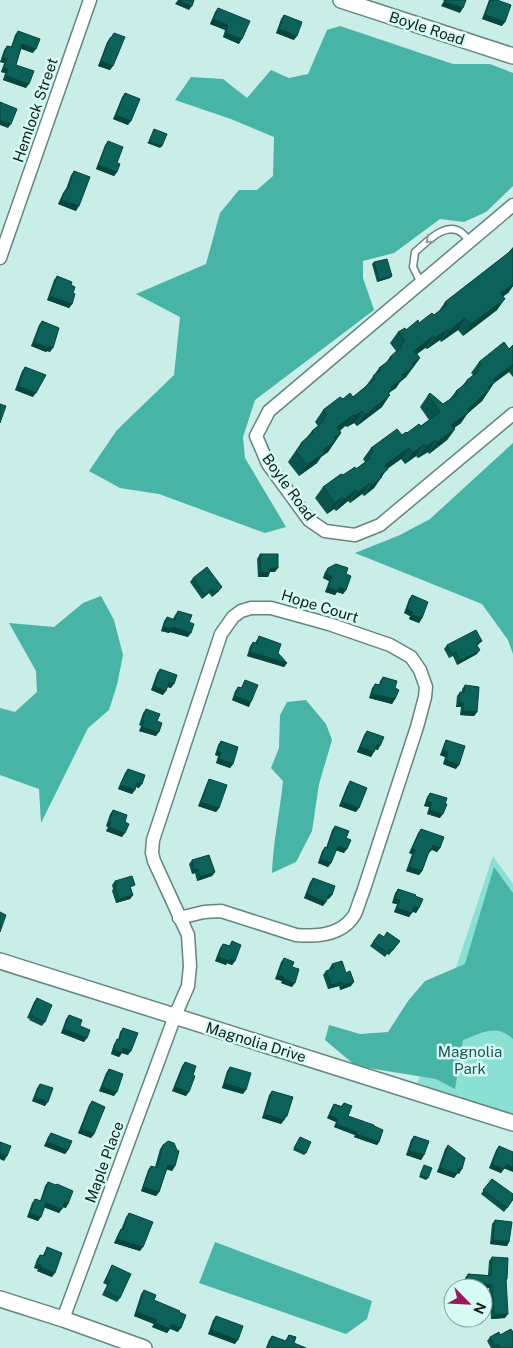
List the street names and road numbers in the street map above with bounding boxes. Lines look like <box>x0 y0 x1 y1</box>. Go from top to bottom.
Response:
street label: Boyle Road <box>387 8 467 48</box>
street label: Hemlock Street <box>9 55 61 165</box>
street label: Boyle Road <box>259 450 319 524</box>
street label: Hope Court <box>279 586 361 626</box>
street label: Magnolia Drive <box>204 1019 308 1065</box>
street label: Maple Place <box>81 1119 127 1205</box>

